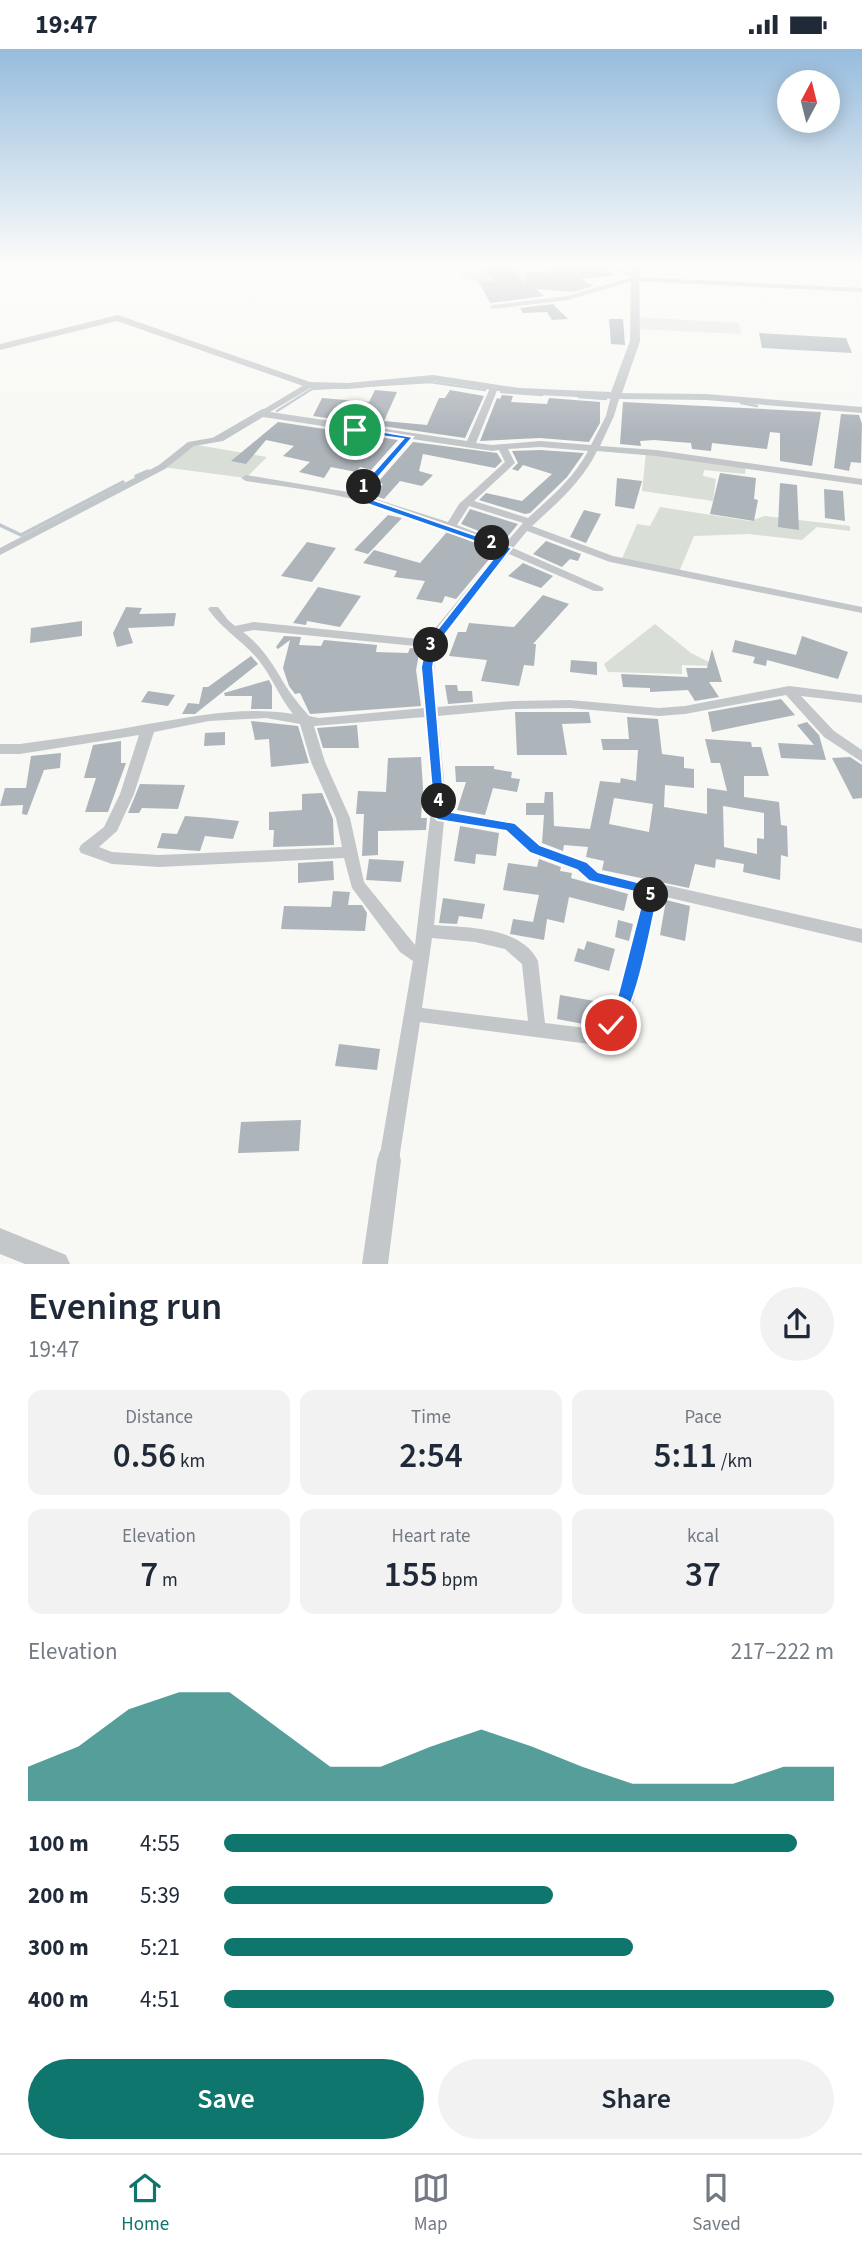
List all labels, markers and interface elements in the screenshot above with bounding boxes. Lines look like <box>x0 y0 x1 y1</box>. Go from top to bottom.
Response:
text: 19:47 <box>35 6 98 43</box>
north arrow <box>777 70 840 133</box>
map controls <box>777 70 840 133</box>
pin <box>325 400 385 460</box>
icon: arrive <box>336 411 374 449</box>
pin: 1 <box>346 469 382 505</box>
text: 1 <box>358 473 369 500</box>
pin: 2 <box>475 525 510 561</box>
text: 2 <box>486 529 497 556</box>
pin: 3 <box>414 627 448 663</box>
text: 3 <box>425 631 436 658</box>
pin: 4 <box>422 783 457 819</box>
text: 4 <box>433 787 444 814</box>
pin: 5 <box>634 877 668 913</box>
text: 5 <box>645 881 656 908</box>
pin <box>581 995 641 1055</box>
icon: check <box>592 1006 630 1044</box>
text: Evening run <box>28 1280 222 1334</box>
button: share <box>760 1287 834 1361</box>
text: 19:47 <box>28 1333 79 1366</box>
text: Distance <box>125 1404 193 1431</box>
text: Time <box>411 1404 451 1431</box>
text: Pace <box>684 1404 722 1431</box>
text: 0.56 <box>113 1431 176 1481</box>
text: 2:54 <box>399 1431 463 1481</box>
text: 5:11 <box>653 1431 717 1481</box>
text: km <box>176 1448 205 1475</box>
text: /km <box>717 1448 753 1475</box>
text: Elevation <box>122 1523 196 1550</box>
text: Heart rate <box>392 1523 471 1550</box>
text: kcal <box>687 1523 719 1550</box>
text: 7 <box>140 1550 158 1600</box>
text: 155 <box>384 1550 438 1600</box>
text: 37 <box>685 1550 721 1600</box>
text: m <box>158 1567 178 1594</box>
text: bpm <box>438 1567 478 1594</box>
text: Elevation <box>28 1635 118 1668</box>
text: 217–222 m <box>731 1635 834 1668</box>
text: 100 m <box>28 1827 89 1860</box>
text: 4:55 <box>140 1827 180 1860</box>
text: 200 m <box>28 1879 89 1912</box>
text: 5:39 <box>140 1879 180 1912</box>
text: 300 m <box>28 1931 89 1964</box>
text: 5:21 <box>140 1931 180 1964</box>
text: 400 m <box>28 1983 89 2016</box>
text: 4:51 <box>140 1983 180 2016</box>
button: Save <box>28 2059 424 2139</box>
button: Share <box>438 2059 834 2139</box>
tab: Home <box>121 2169 169 2238</box>
tab: Map <box>412 2169 450 2238</box>
tab: Saved <box>692 2169 741 2238</box>

